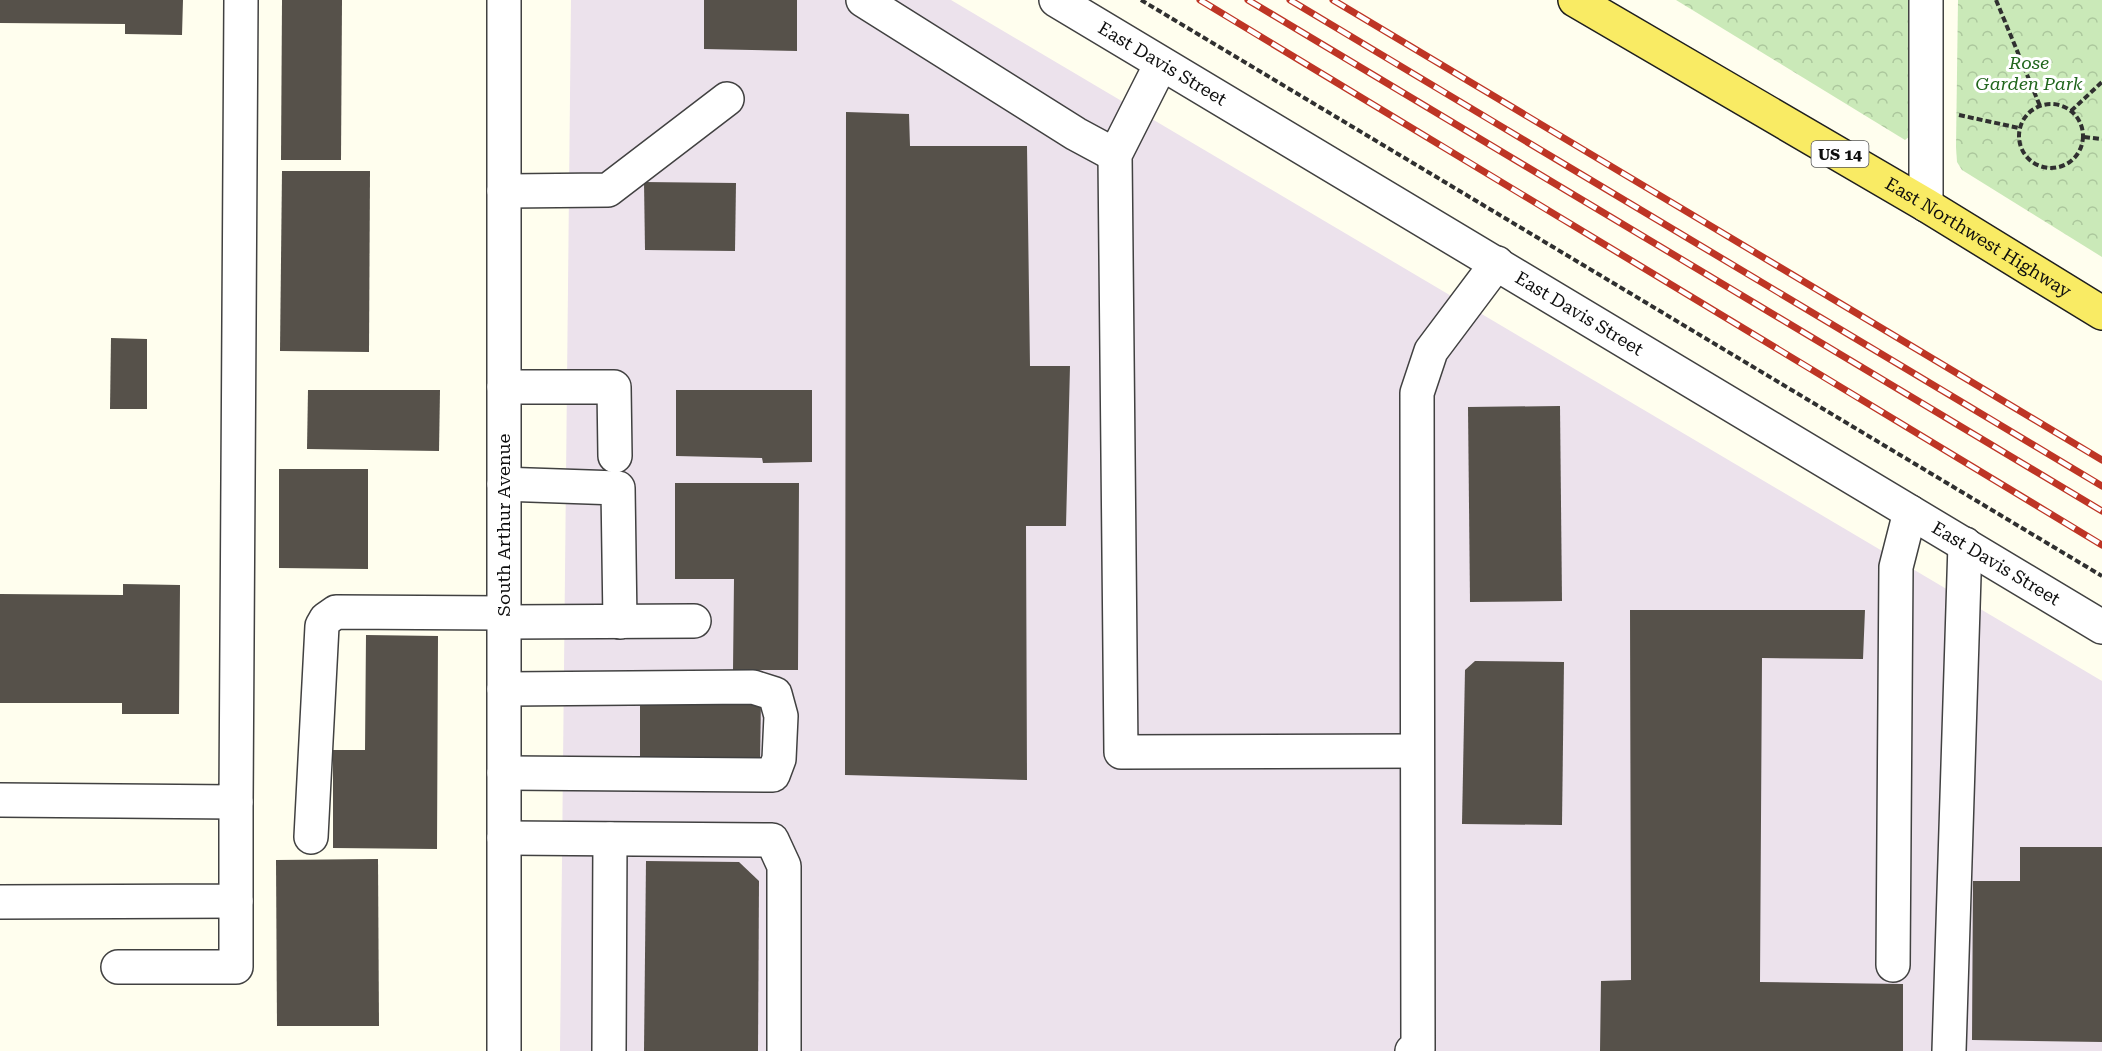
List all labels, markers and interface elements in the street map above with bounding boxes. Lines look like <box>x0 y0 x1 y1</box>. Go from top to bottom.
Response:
street label: East Davis Street <box>1095 17 1231 110</box>
park label: Rose Garden Park <box>1975 52 2083 94</box>
road number: US 14 <box>1812 141 1868 167</box>
street label: East Northwest Highway <box>1882 173 2076 302</box>
street label: East Davis Street <box>1512 267 1648 360</box>
street label: South Arthur Avenue <box>493 433 514 616</box>
street label: East Davis Street <box>1928 517 2064 610</box>

